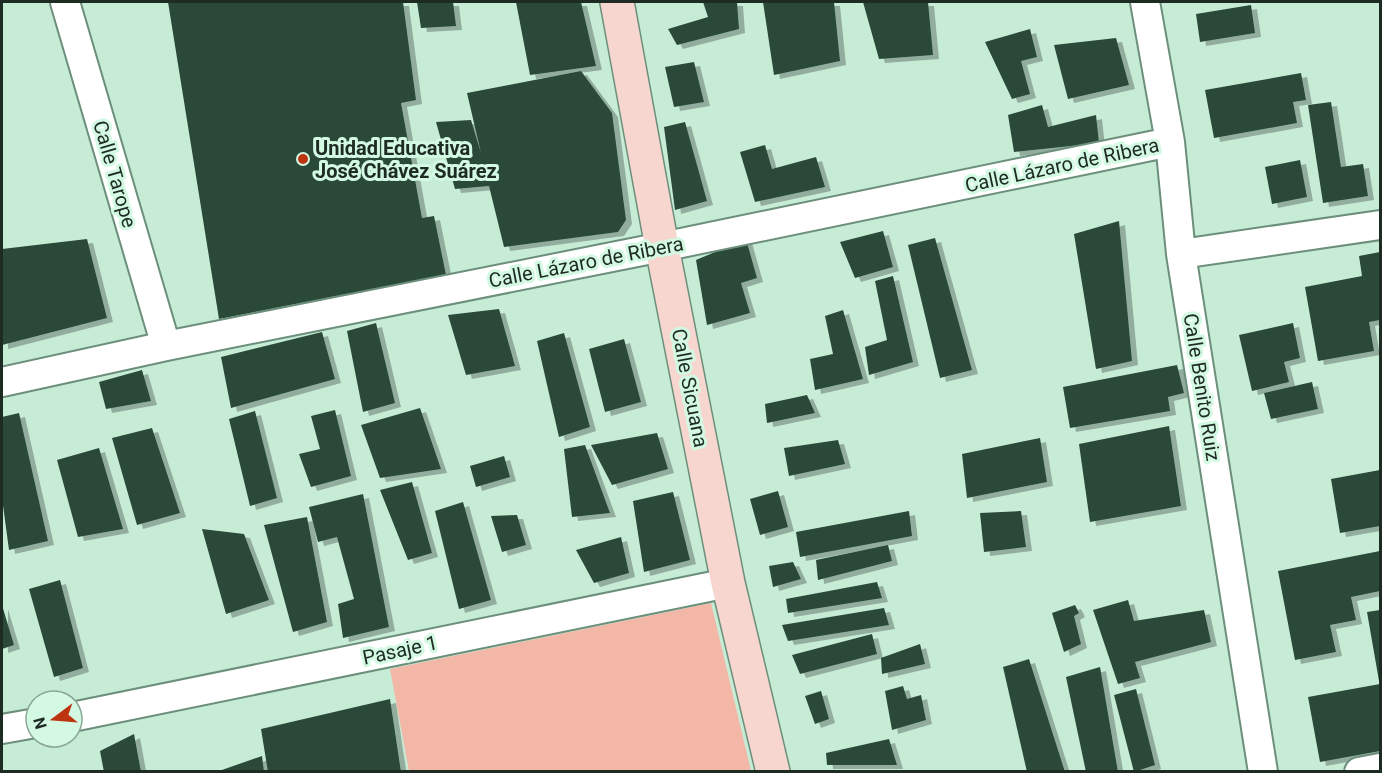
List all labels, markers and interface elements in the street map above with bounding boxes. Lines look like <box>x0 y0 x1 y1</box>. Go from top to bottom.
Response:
street label: Calle Tarope <box>88 118 142 230</box>
street label: Calle Lázaro de Ribera <box>963 133 1161 197</box>
place label: Unidad Educativa José Chávez Suárez <box>315 136 497 183</box>
marker: Unidad Educativa José Chávez Suárez <box>296 152 310 166</box>
street label: Calle Lázaro de Ribera <box>487 231 685 293</box>
street label: Calle Benito Ruiz <box>1178 312 1226 463</box>
street label: Calle Sicuana <box>667 327 713 449</box>
street label: Pasaje 1 <box>360 630 440 670</box>
north arrow <box>24 689 84 749</box>
text: N <box>29 715 51 731</box>

